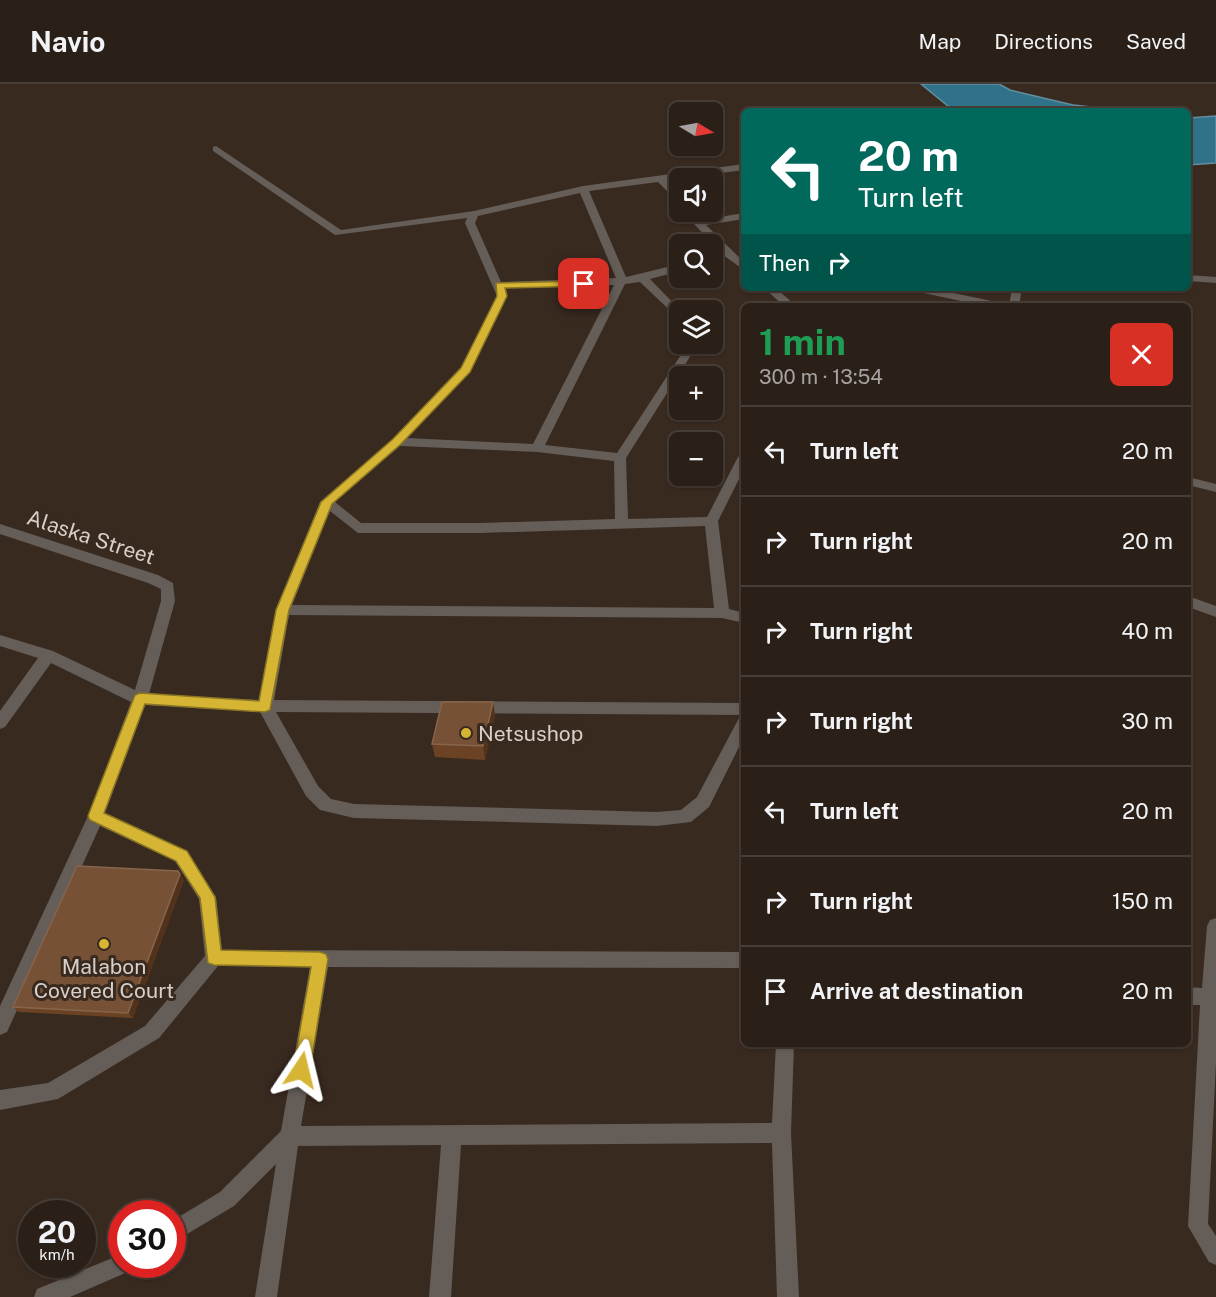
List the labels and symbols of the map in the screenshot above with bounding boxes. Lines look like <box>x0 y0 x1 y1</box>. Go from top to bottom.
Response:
north arrow <box>669 102 723 156</box>
pin <box>558 258 609 309</box>
street label: Alaska Street <box>24 505 158 569</box>
place label: Netsushop <box>478 721 583 746</box>
marker: Netsushop <box>459 726 473 740</box>
marker: Malabon Covered Court <box>97 937 111 951</box>
place label: Malabon Covered Court <box>34 954 174 1003</box>
position arrow <box>269 1038 333 1102</box>
speed limit sign: 30 <box>108 1200 186 1278</box>

